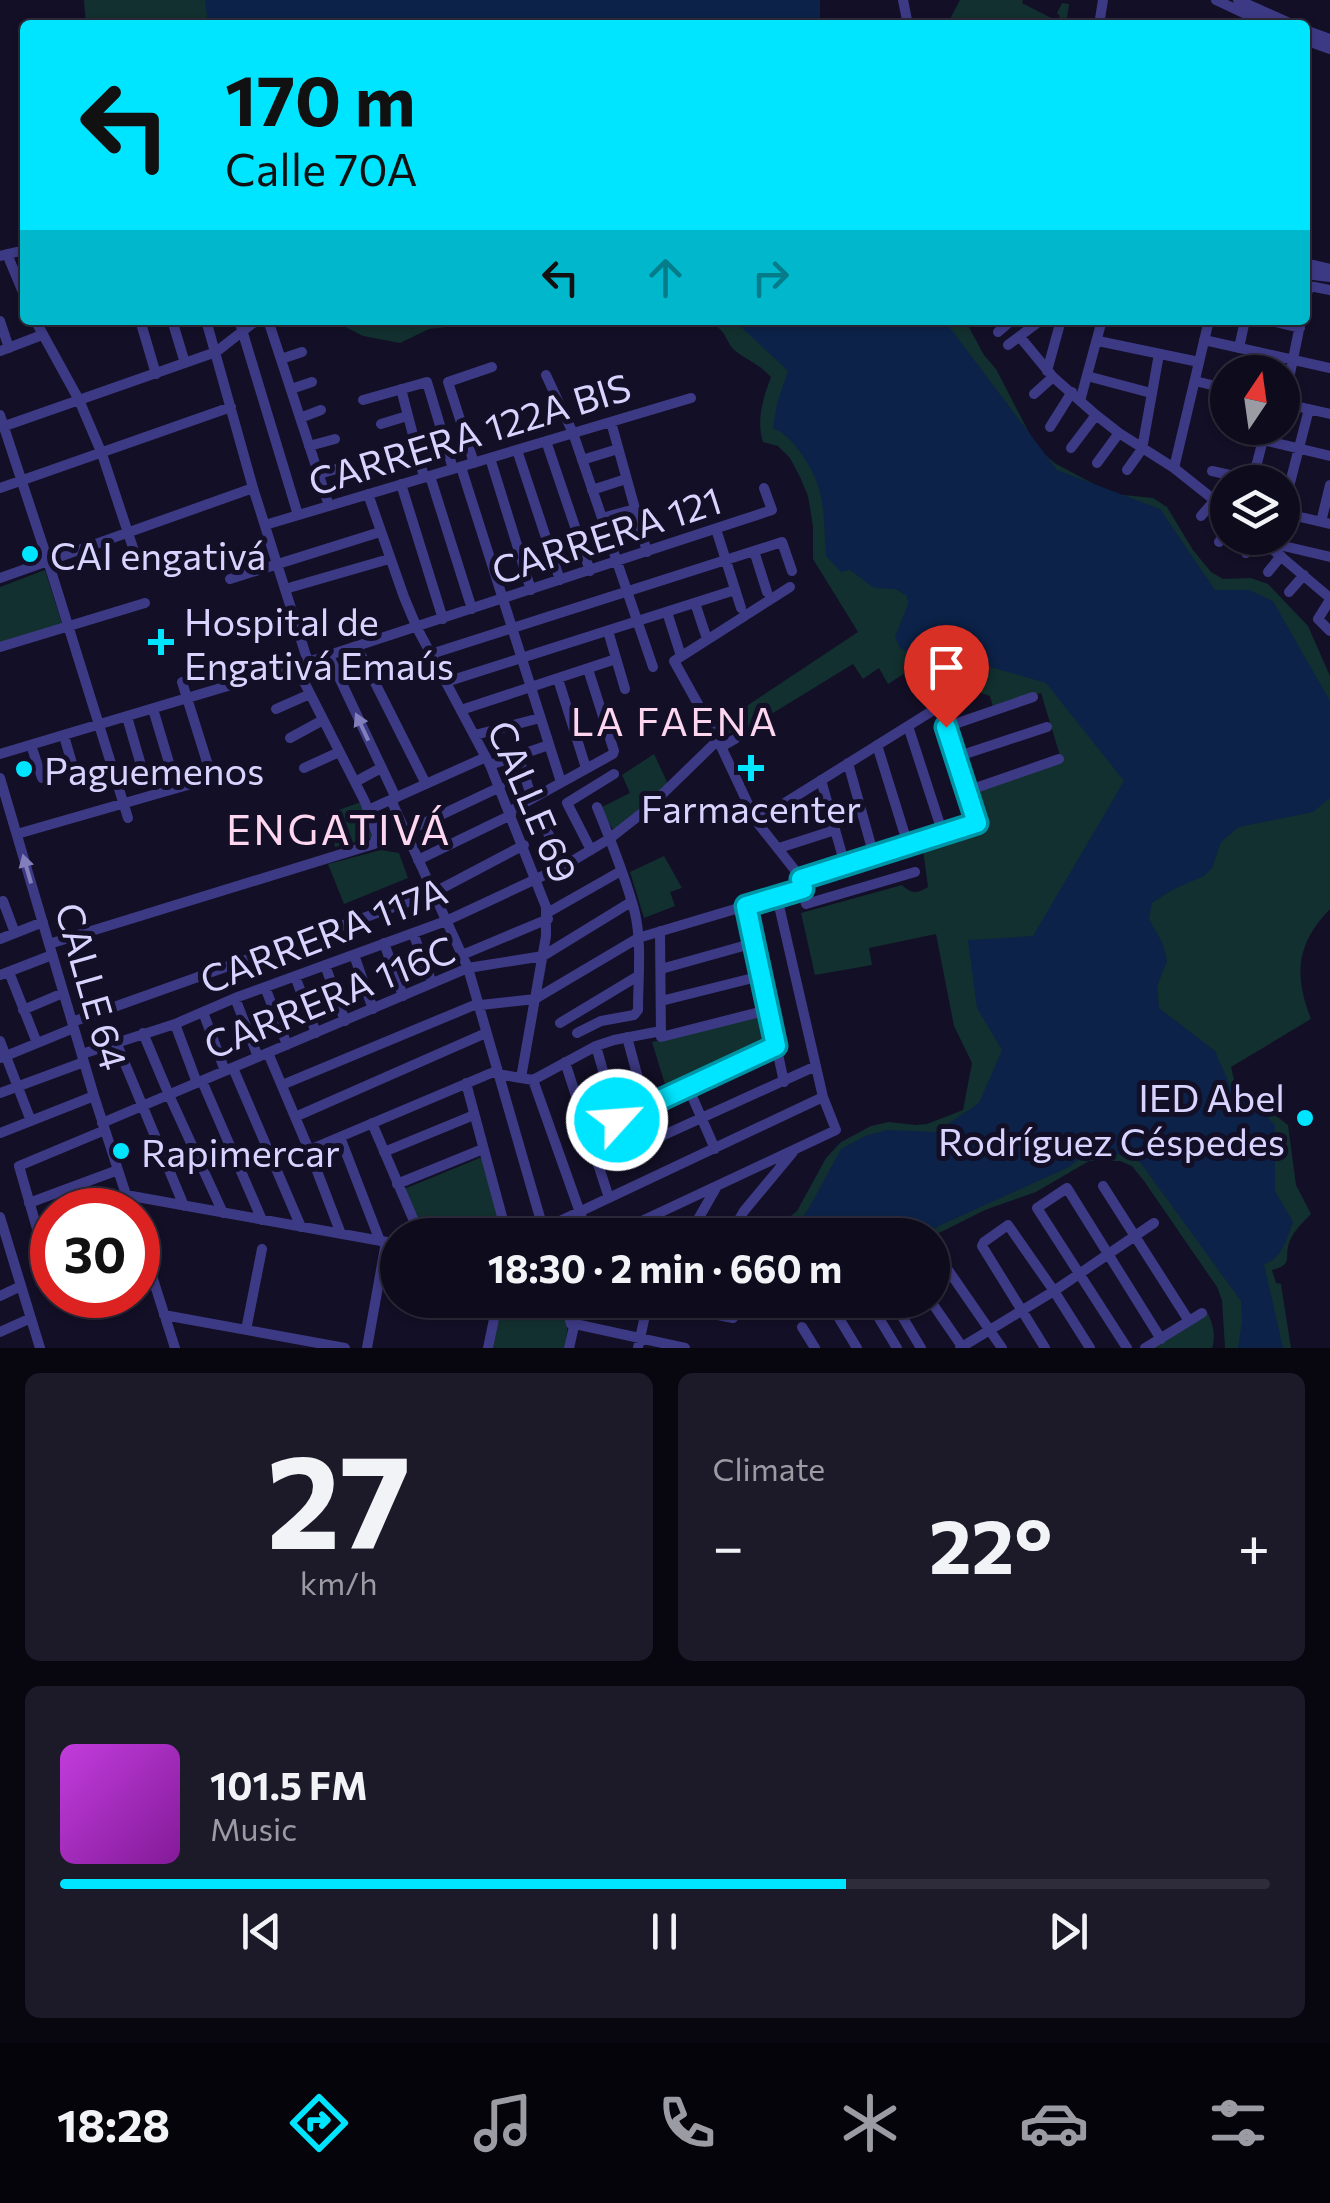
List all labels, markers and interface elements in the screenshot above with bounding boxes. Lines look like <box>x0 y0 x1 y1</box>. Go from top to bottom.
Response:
text: 170 m <box>225 55 416 140</box>
icon: left <box>60 60 190 190</box>
text: Calle 70A <box>225 140 418 195</box>
icon: left <box>533 250 588 305</box>
icon: ahead <box>638 250 693 305</box>
icon: right <box>743 250 798 305</box>
north arrow <box>1210 355 1300 445</box>
map controls <box>1210 355 1300 555</box>
street label: CARRERA 122A BIS <box>302 362 636 504</box>
button: layers <box>1210 465 1300 555</box>
street label: CARRERA 121 <box>485 475 727 593</box>
place label: CAI engativá <box>50 531 266 578</box>
marker: CAI engativá <box>19 543 41 565</box>
place label: Hospital de Engativá Emaús <box>184 597 454 688</box>
pin <box>904 625 989 728</box>
marker: Hospital de Engativá Emaús <box>148 629 174 655</box>
icon: arrive <box>919 640 974 695</box>
district label: LA FAENA <box>571 695 779 744</box>
one-way arrow <box>354 712 371 741</box>
street label: CALLE 69 <box>479 713 589 889</box>
place label: Paguemenos <box>44 746 264 793</box>
marker: Farmacenter <box>740 757 762 779</box>
marker: Paguemenos <box>13 758 35 780</box>
place label: Farmacenter <box>641 784 861 831</box>
district label: ENGATIVÁ <box>226 802 452 854</box>
one-way arrow <box>19 853 34 883</box>
street label: CARRERA 117A <box>193 865 453 1003</box>
street label: CALLE 64 <box>47 897 139 1075</box>
street label: CARRERA 116C <box>197 924 461 1068</box>
position arrow <box>565 1068 669 1172</box>
place label: IED Abel Rodríguez Céspedes <box>938 1073 1285 1164</box>
marker: IED Abel Rodríguez Céspedes <box>1294 1107 1316 1129</box>
place label: Rapimercar <box>141 1128 340 1175</box>
marker: Rapimercar <box>110 1140 132 1162</box>
speed limit sign: 30 <box>30 1188 160 1318</box>
text: 18:30 · 2 min · 660 m <box>488 1244 842 1291</box>
text: 27 <box>266 1417 411 1576</box>
text: Climate <box>713 1448 825 1488</box>
text: 22° <box>929 1498 1052 1589</box>
text: − <box>713 1511 744 1578</box>
text: + <box>1238 1511 1270 1578</box>
text: km/h <box>300 1562 378 1602</box>
text: 101.5 FM <box>210 1761 368 1808</box>
text: Music <box>210 1808 297 1848</box>
icon: previous <box>234 1904 289 1959</box>
icon: pause <box>637 1904 692 1959</box>
icon: next <box>1041 1904 1096 1959</box>
icon: directions <box>284 2088 354 2158</box>
icon: music <box>468 2088 538 2158</box>
icon: phone <box>652 2088 722 2158</box>
icon: climate <box>835 2088 905 2158</box>
icon: car <box>1019 2088 1089 2158</box>
icon: filters <box>1203 2088 1273 2158</box>
text: 18:28 <box>57 2096 170 2151</box>

